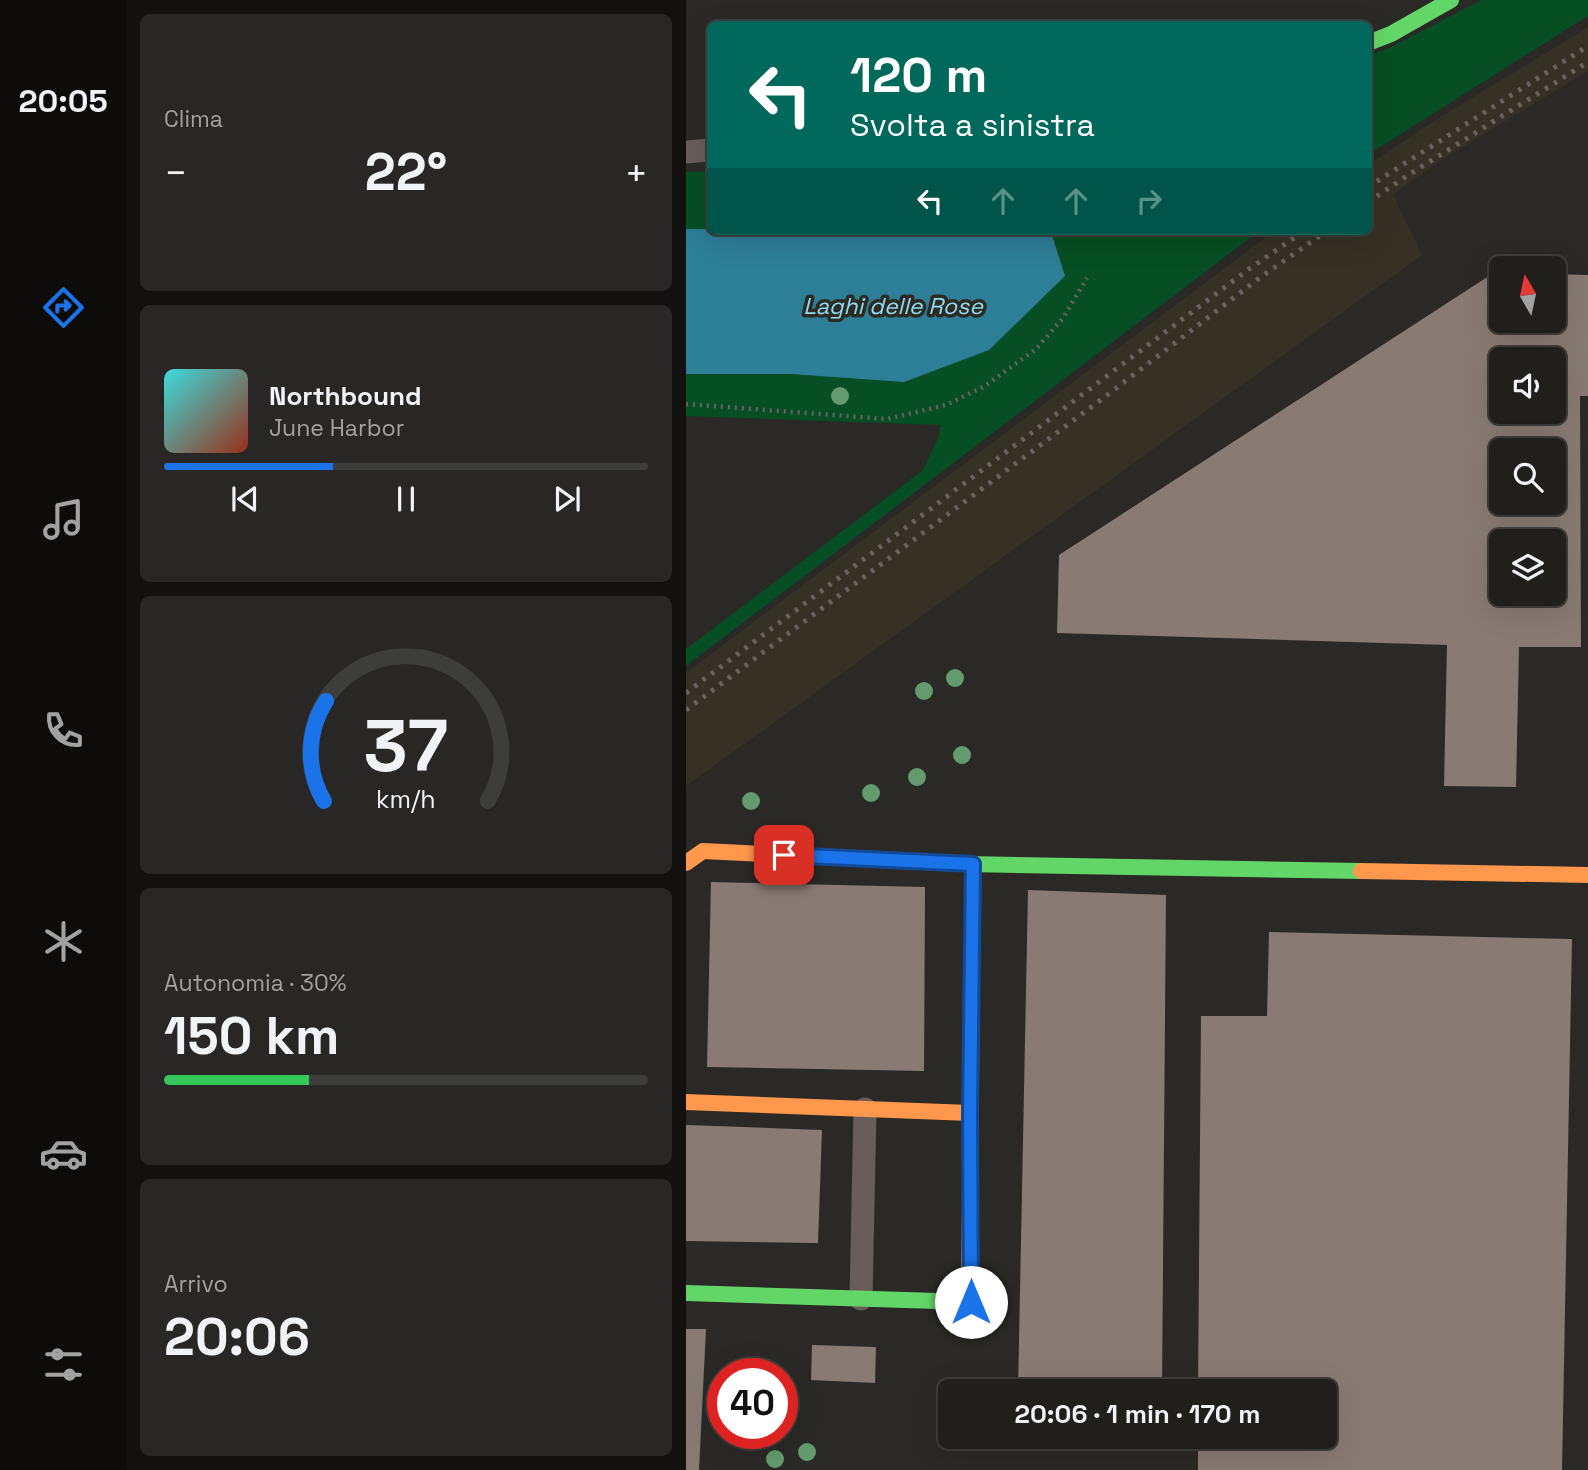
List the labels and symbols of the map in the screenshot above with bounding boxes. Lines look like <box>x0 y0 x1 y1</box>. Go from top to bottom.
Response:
north arrow <box>1489 256 1566 332</box>
water label: Laghi delle Rose <box>803 291 984 321</box>
pin <box>754 825 814 885</box>
position arrow <box>934 1265 1008 1339</box>
speed limit sign: 40 <box>707 1358 798 1449</box>

